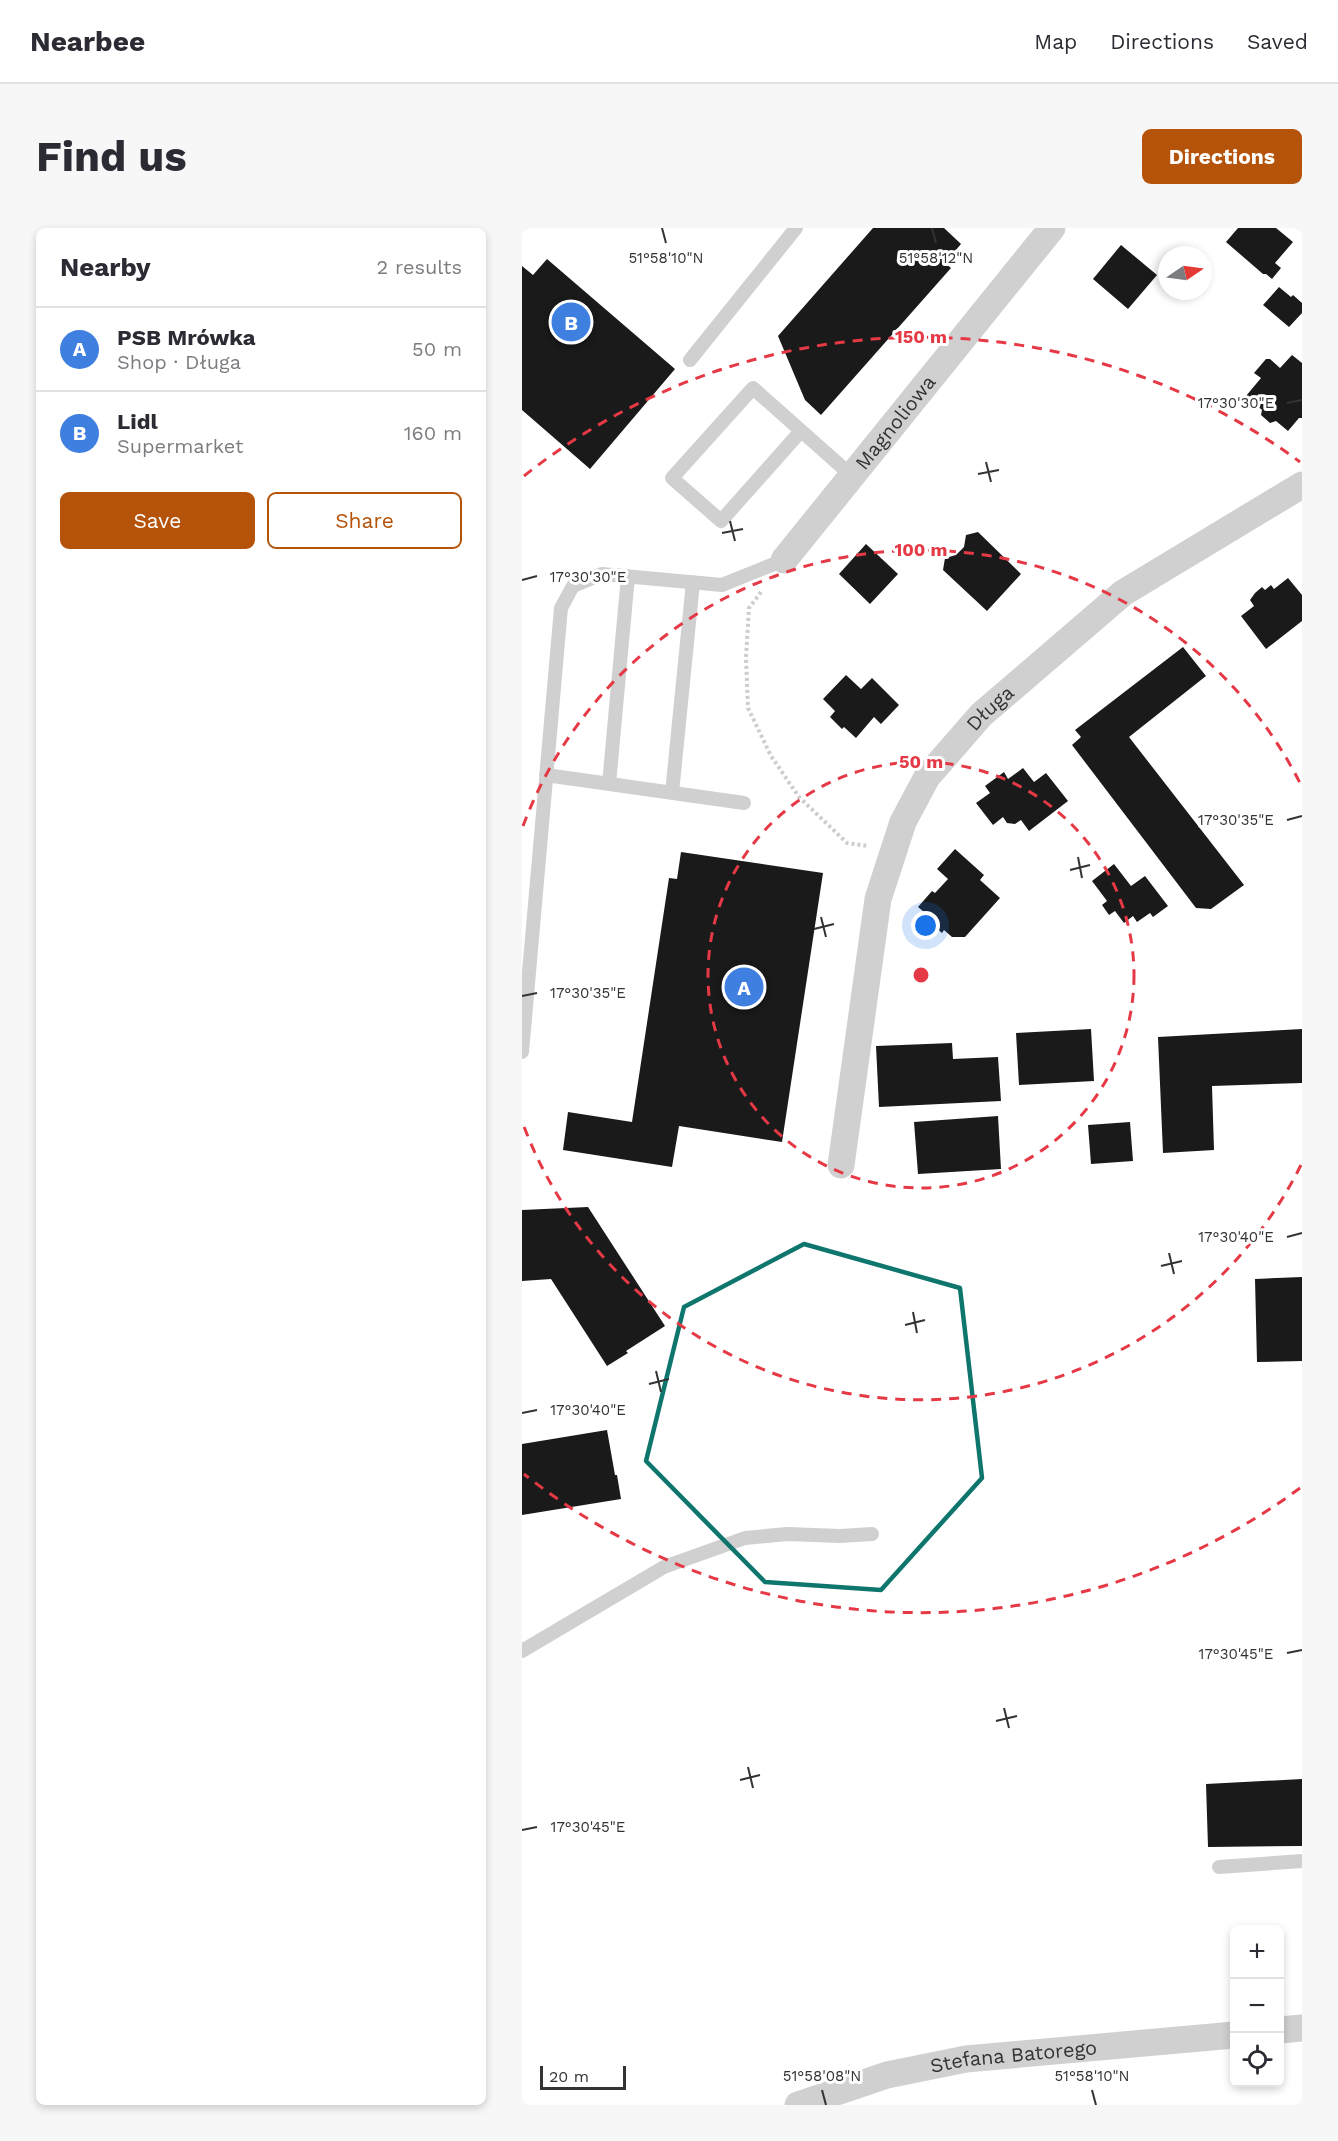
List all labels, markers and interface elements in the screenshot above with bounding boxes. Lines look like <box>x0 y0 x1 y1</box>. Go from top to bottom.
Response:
text: Nearbee <box>30 25 145 58</box>
text: Map <box>1034 29 1077 54</box>
text: Directions <box>1110 29 1214 54</box>
text: Saved <box>1247 29 1308 54</box>
button: Directions <box>1142 129 1302 184</box>
text: Find us <box>36 132 187 181</box>
north arrow <box>1158 246 1212 300</box>
text: 51°58'10"N <box>628 249 704 267</box>
text: 51°58'12"N <box>899 249 973 267</box>
text: Nearby <box>60 252 151 282</box>
text: 2 results <box>377 255 462 279</box>
pin: B <box>551 300 590 344</box>
text: PSB Mrówka <box>117 325 256 350</box>
text: 150 m <box>895 326 947 347</box>
text: A <box>73 337 86 361</box>
text: 50 m <box>412 337 462 361</box>
text: Shop · Długa <box>117 350 241 374</box>
street label: Magnoliowa <box>850 370 940 474</box>
text: 17°30'30"E <box>1198 394 1274 412</box>
text: Lidl <box>117 409 158 434</box>
text: B <box>73 421 86 445</box>
text: 160 m <box>404 421 462 445</box>
text: Supermarket <box>117 434 243 458</box>
button: Save <box>60 492 255 549</box>
button: Share <box>267 492 462 549</box>
text: 100 m <box>894 539 948 560</box>
text: 17°30'30"E <box>550 568 626 586</box>
street label: Długa <box>961 680 1019 736</box>
text: 50 m <box>899 751 943 772</box>
text: 17°30'35"E <box>1198 811 1274 829</box>
your location <box>911 911 940 940</box>
pin: A <box>724 964 764 1010</box>
centre of rings <box>911 965 931 985</box>
text: 17°30'35"E <box>550 984 626 1002</box>
text: 17°30'40"E <box>1198 1228 1274 1246</box>
text: 17°30'40"E <box>550 1401 626 1419</box>
text: 17°30'45"E <box>1199 1645 1273 1663</box>
text: 17°30'45"E <box>551 1818 625 1836</box>
map controls <box>1230 1925 1284 2087</box>
button: + <box>1230 1925 1284 1979</box>
button: − <box>1230 1979 1284 2033</box>
button: locate <box>1230 2033 1284 2087</box>
street label: Stefana Batorego <box>928 2035 1098 2078</box>
scale bar <box>540 2063 626 2090</box>
text: 20 m <box>549 2067 589 2086</box>
text: 51°58'08"N <box>783 2067 861 2085</box>
text: 51°58'10"N <box>1054 2067 1130 2085</box>

